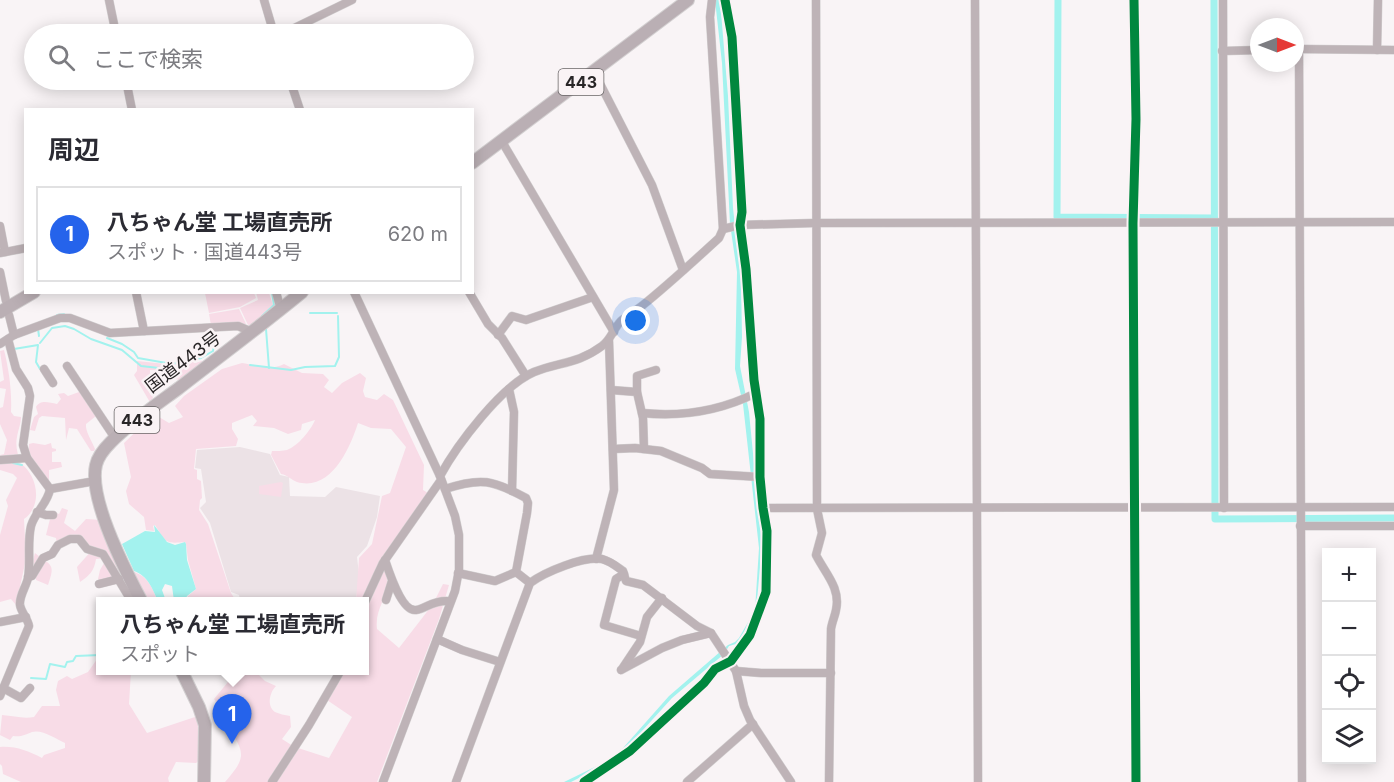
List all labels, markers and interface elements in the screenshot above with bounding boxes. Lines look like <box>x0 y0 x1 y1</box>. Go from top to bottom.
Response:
north arrow <box>1250 18 1304 72</box>
search box <box>24 24 474 90</box>
icon: search <box>45 41 78 74</box>
text: ここで検索 <box>93 46 203 72</box>
road number: 443 <box>558 69 604 95</box>
text: 周辺 <box>48 134 100 165</box>
text: 八ちゃん堂 工場直売所 <box>107 209 332 235</box>
text: 1 <box>65 222 74 246</box>
text: 620 m <box>388 222 448 246</box>
text: スポット · 国道443号 <box>107 240 302 264</box>
your location <box>621 306 650 335</box>
street label: 国道443号 <box>141 327 224 397</box>
road number: 443 <box>114 407 160 433</box>
map controls <box>1322 548 1376 764</box>
button: + <box>1322 548 1376 602</box>
popup <box>96 597 369 675</box>
button: − <box>1322 602 1376 656</box>
text: 八ちゃん堂 工場直売所 <box>120 611 345 637</box>
text: スポット <box>120 642 200 666</box>
button: locate <box>1322 656 1376 710</box>
pin: 1 <box>212 694 252 744</box>
button: layers <box>1322 710 1376 764</box>

